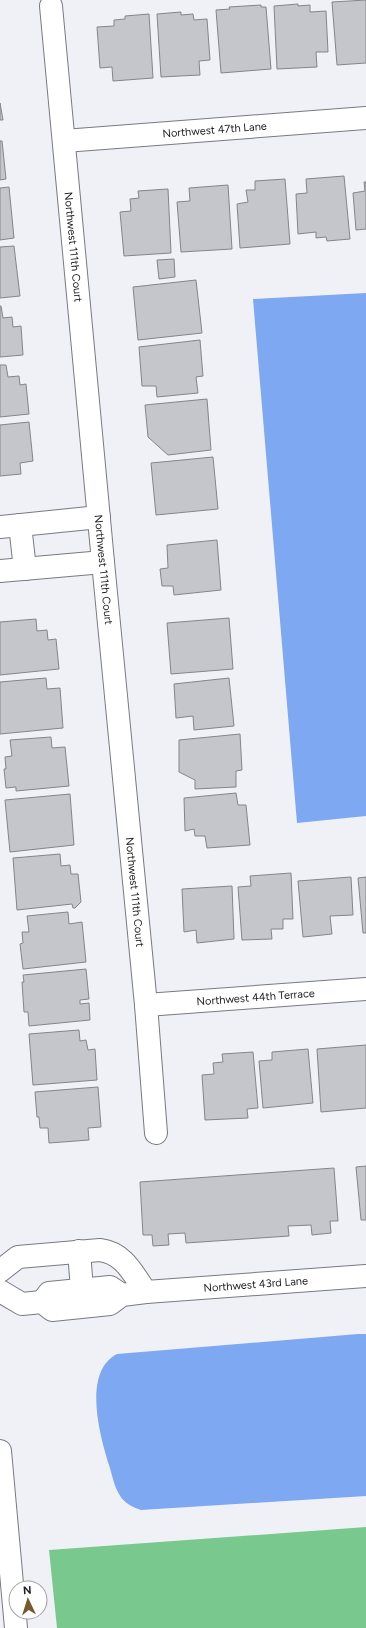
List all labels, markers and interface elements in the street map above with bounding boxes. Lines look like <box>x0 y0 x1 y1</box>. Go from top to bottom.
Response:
street label: Northwest 47th Lane <box>162 120 267 140</box>
street label: Northwest 111th Court <box>61 191 85 303</box>
street label: Northwest 111th Court <box>92 514 115 625</box>
street label: Northwest 111th Court <box>123 836 146 948</box>
street label: Northwest 44th Terrace <box>196 987 315 1008</box>
street label: Northwest 43rd Lane <box>203 1274 308 1295</box>
north arrow <box>8 1580 48 1620</box>
text: N <box>23 1584 32 1597</box>

